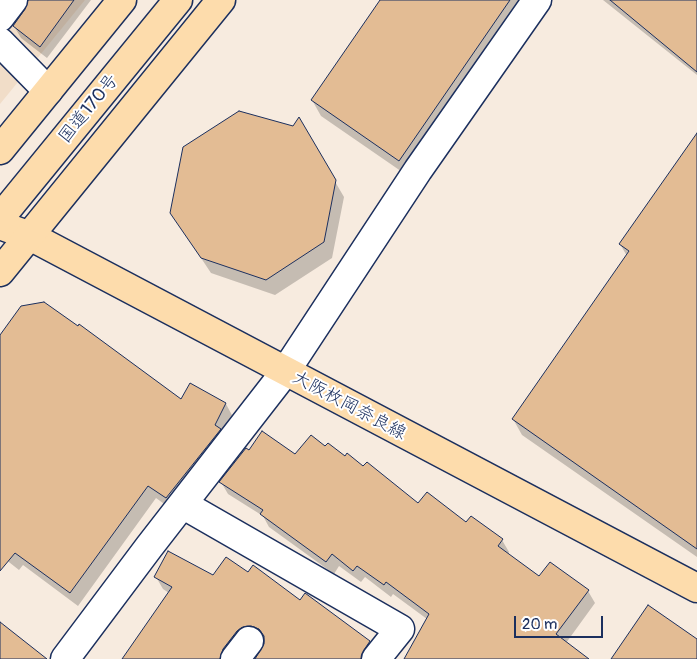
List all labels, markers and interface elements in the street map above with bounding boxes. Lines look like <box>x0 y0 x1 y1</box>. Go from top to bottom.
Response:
street label: 国道170号 <box>55 70 123 148</box>
street label: 大阪枚岡奈良線 <box>288 367 410 445</box>
scale bar <box>517 606 606 638</box>
text: 20 m <box>522 615 557 634</box>

